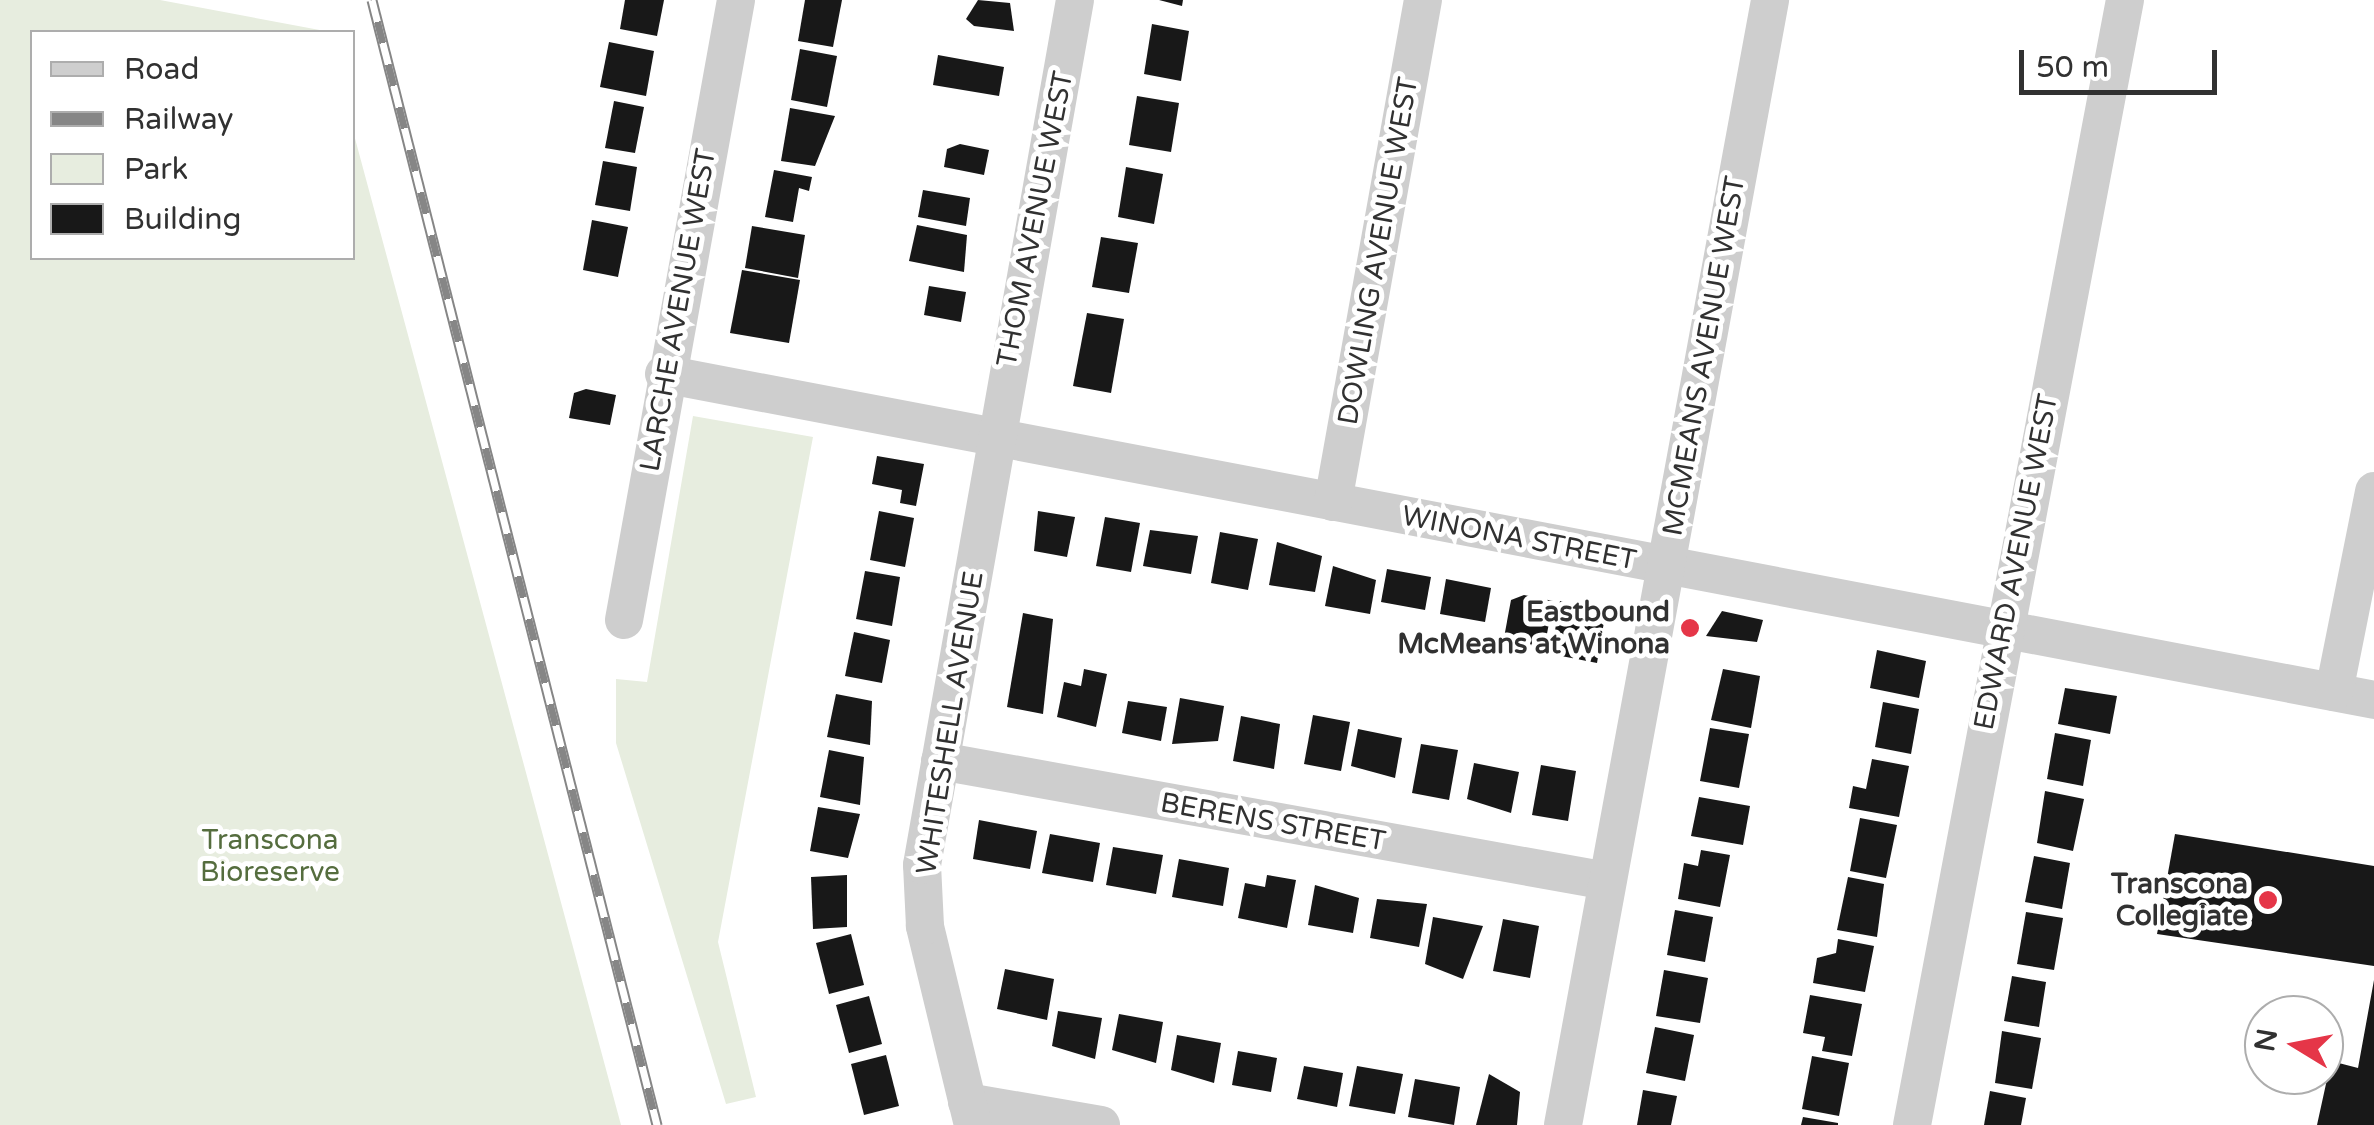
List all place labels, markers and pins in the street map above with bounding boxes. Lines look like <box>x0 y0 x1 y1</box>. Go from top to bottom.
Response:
place label: Eastbound McMeans at Winona <box>1397 595 1670 661</box>
marker: Eastbound McMeans at Winona <box>1679 617 1701 639</box>
place label: Transcona Collegiate <box>2111 867 2248 933</box>
marker: Transcona Collegiate <box>2257 889 2279 911</box>

